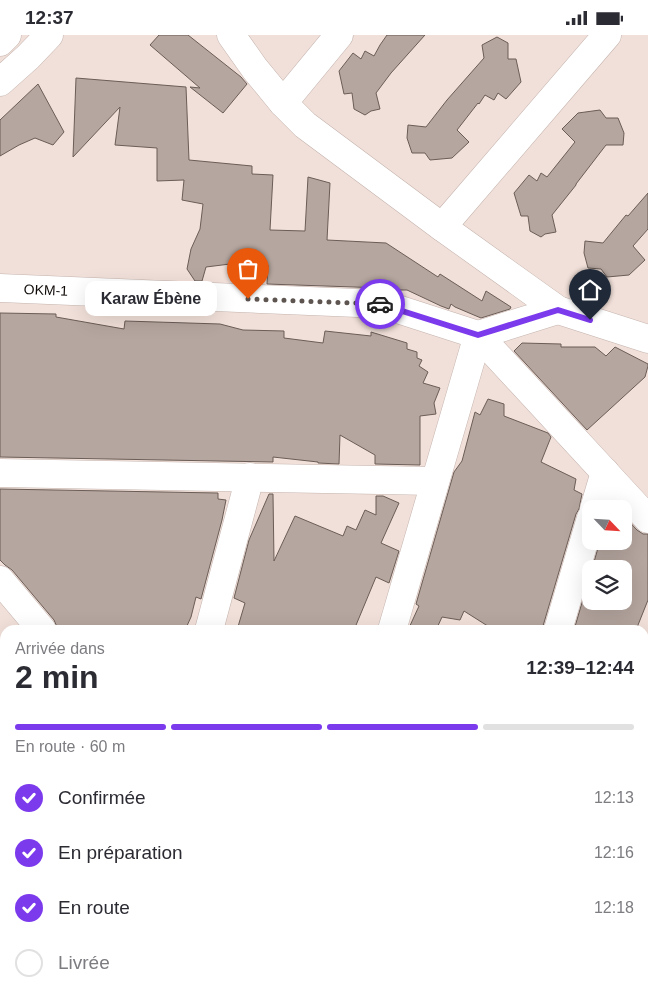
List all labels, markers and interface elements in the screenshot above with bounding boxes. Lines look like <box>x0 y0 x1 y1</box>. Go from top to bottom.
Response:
text: 12:37 <box>25 7 74 28</box>
pin <box>227 248 269 299</box>
icon: bag <box>234 255 262 283</box>
pin <box>569 269 611 320</box>
icon: home <box>576 276 604 304</box>
courier <box>355 279 405 329</box>
street label: OKM-1 <box>23 281 69 299</box>
callout: Karaw Ébène <box>86 281 218 317</box>
text: Karaw Ébène <box>101 290 201 307</box>
icon: car <box>366 290 394 318</box>
north arrow <box>582 500 632 550</box>
map controls <box>582 500 632 610</box>
button: layers <box>582 560 632 610</box>
text: Arrivée dans <box>15 640 105 657</box>
text: 12:39–12:44 <box>526 657 634 678</box>
text: 2 min <box>15 659 99 695</box>
text: En route · 60 m <box>15 738 125 755</box>
icon: check <box>15 784 43 812</box>
text: Confirmée <box>58 787 146 808</box>
text: 12:13 <box>594 789 634 806</box>
icon: check <box>15 839 43 867</box>
text: En préparation <box>58 842 183 863</box>
text: 12:16 <box>594 844 634 861</box>
icon: check <box>15 894 43 922</box>
text: En route <box>58 897 130 918</box>
text: 12:18 <box>594 899 634 916</box>
text: Livrée <box>58 952 110 973</box>

